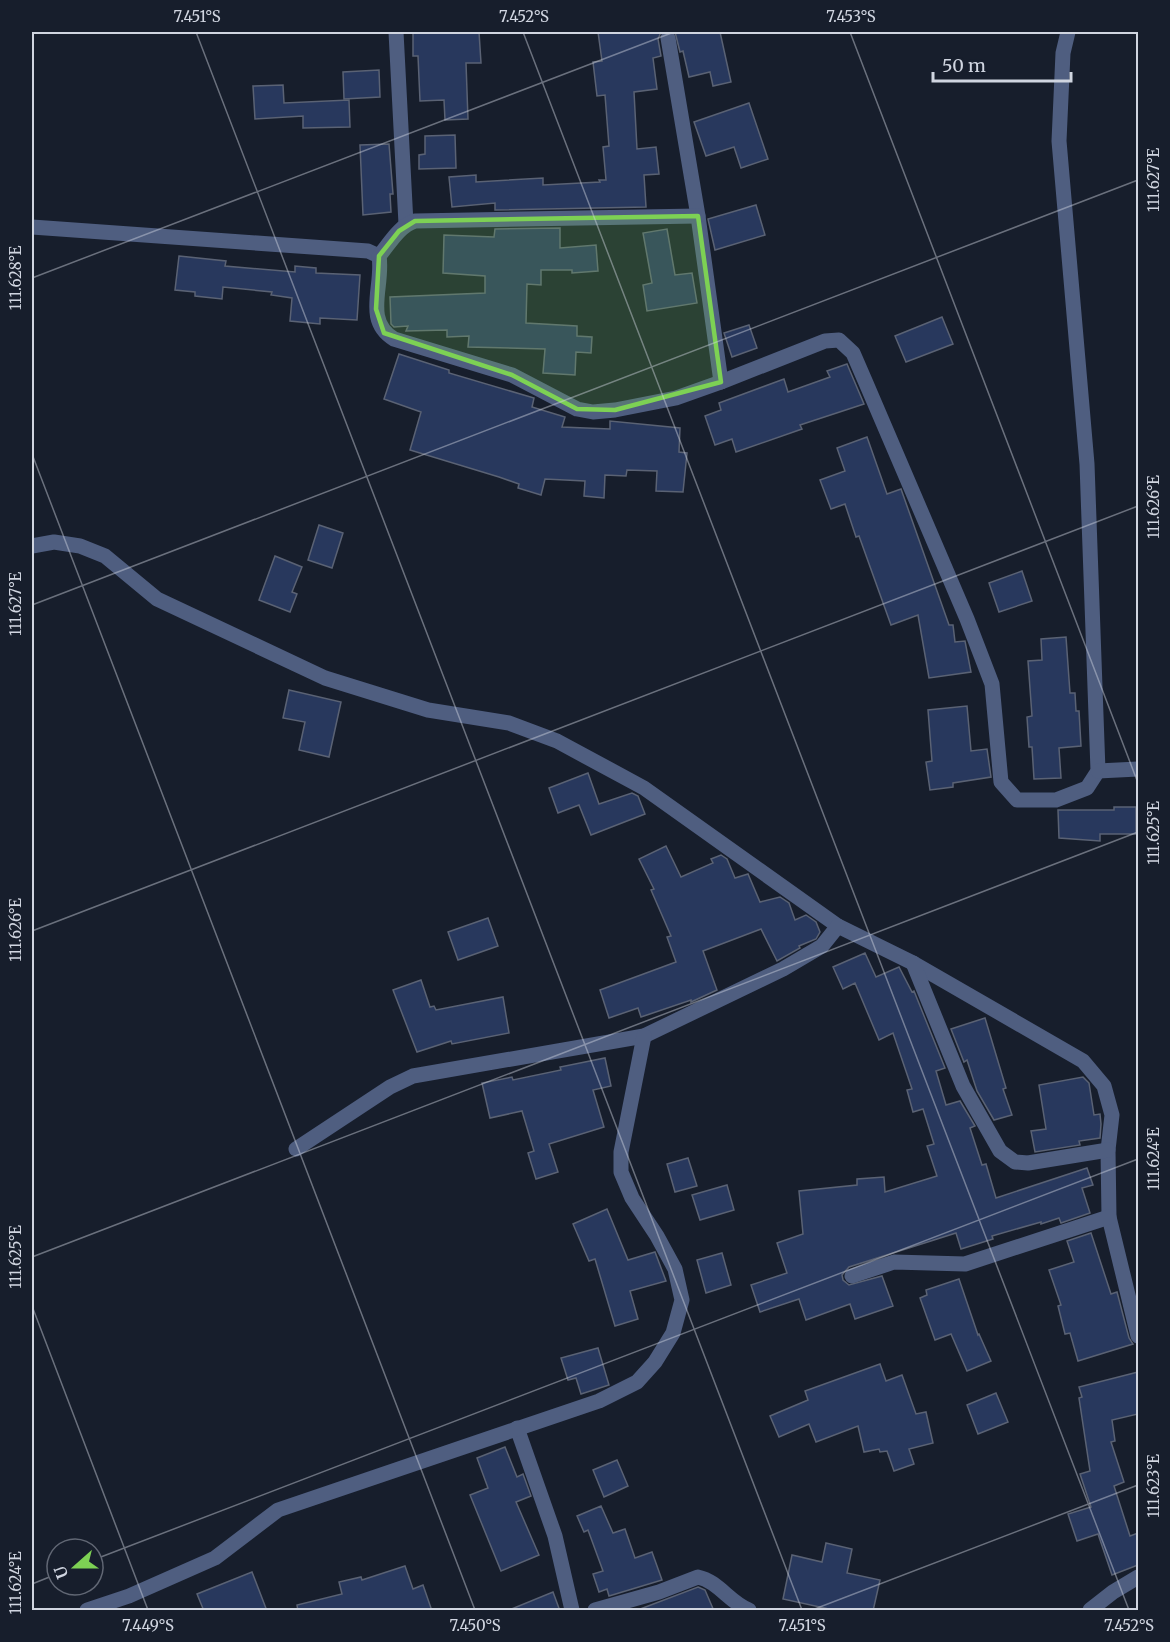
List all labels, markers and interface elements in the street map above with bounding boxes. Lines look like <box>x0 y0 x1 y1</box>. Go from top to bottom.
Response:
text: 7.451°S <box>173 7 221 26</box>
text: 7.452°S <box>499 7 549 26</box>
text: 7.453°S <box>826 7 876 26</box>
scale bar <box>933 45 1071 83</box>
text: 50 m <box>942 54 986 77</box>
text: 111.627°E <box>1144 147 1163 212</box>
text: 111.628°E <box>6 245 25 310</box>
text: 111.626°E <box>1144 475 1163 539</box>
text: 111.627°E <box>6 571 25 636</box>
text: 111.625°E <box>1144 801 1163 865</box>
text: 111.626°E <box>6 898 25 962</box>
text: 111.624°E <box>1144 1127 1163 1190</box>
text: 111.625°E <box>6 1225 25 1289</box>
text: 111.623°E <box>1144 1454 1163 1518</box>
north arrow <box>45 1537 105 1597</box>
text: 111.624°E <box>6 1551 25 1614</box>
text: U <box>49 1563 72 1582</box>
text: 7.449°S <box>122 1616 174 1635</box>
text: 7.450°S <box>449 1616 501 1635</box>
text: 7.451°S <box>778 1616 826 1635</box>
text: 7.452°S <box>1104 1616 1154 1635</box>

